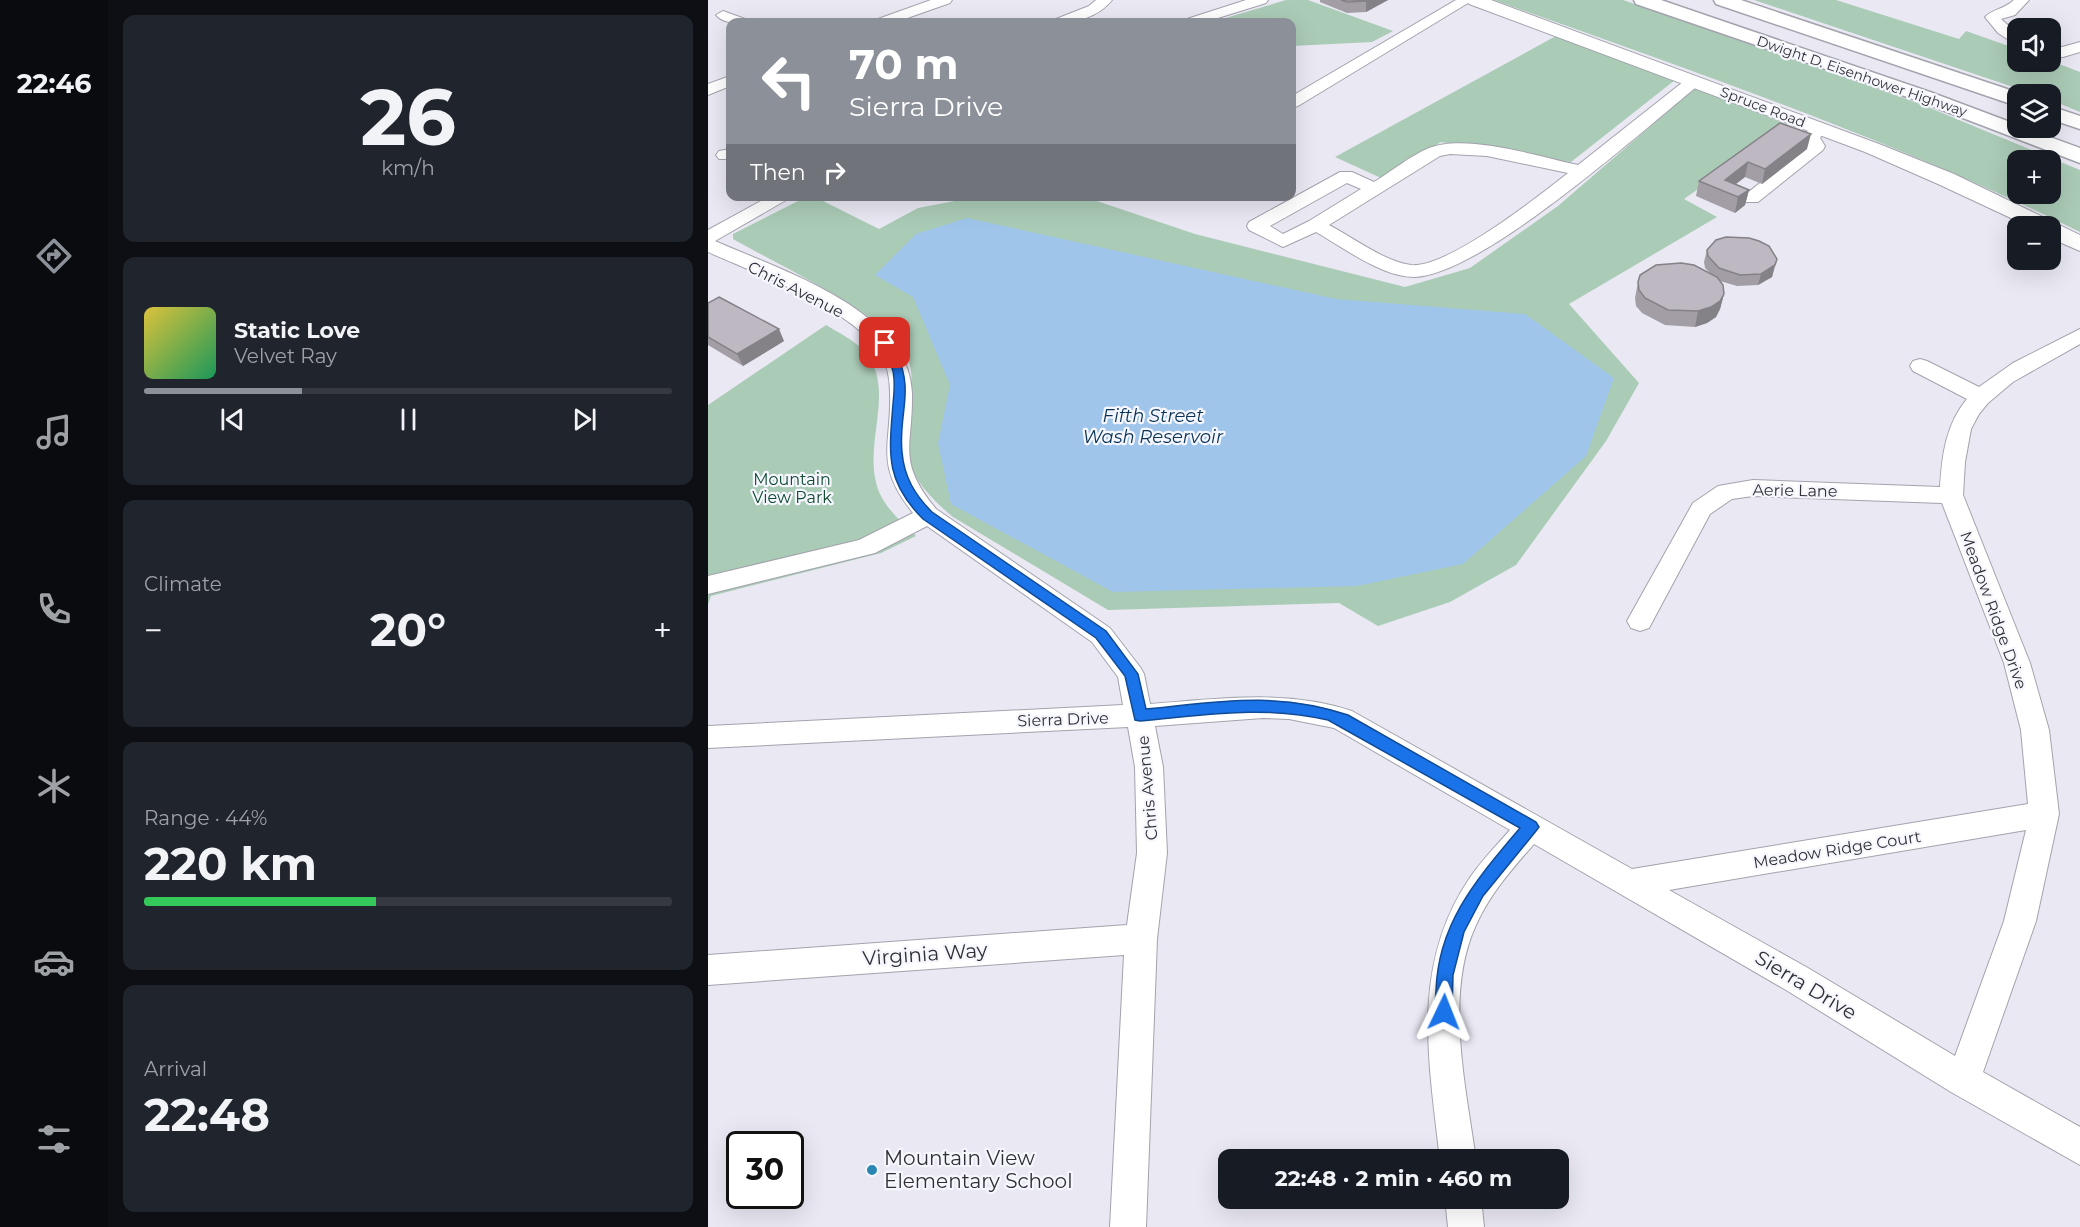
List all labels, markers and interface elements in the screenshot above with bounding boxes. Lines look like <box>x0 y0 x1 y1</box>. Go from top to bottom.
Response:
map controls <box>2007 18 2061 270</box>
button: sound <box>2007 18 2061 72</box>
street label: Dwight D. Eisenhower Highway <box>1754 31 1970 121</box>
text: 70 m <box>849 38 959 90</box>
icon: left <box>750 42 828 120</box>
text: 22:46 <box>17 67 91 100</box>
text: 26 <box>360 69 456 165</box>
street label: Spruce Road <box>1718 83 1808 131</box>
button: layers <box>2007 84 2061 138</box>
text: Sierra Drive <box>849 90 1003 123</box>
button: + <box>2007 150 2061 204</box>
text: km/h <box>381 156 435 180</box>
icon: right <box>818 156 851 189</box>
text: Then <box>750 159 806 186</box>
button: − <box>2007 216 2061 270</box>
icon: directions <box>33 235 75 277</box>
street label: Chris Avenue <box>745 257 847 322</box>
text: Static Love <box>234 317 360 344</box>
pin <box>859 317 910 368</box>
icon: arrive <box>868 326 901 359</box>
text: Velvet Ray <box>234 344 337 368</box>
icon: previous <box>216 403 249 436</box>
icon: pause <box>392 403 425 436</box>
icon: next <box>568 403 601 436</box>
water label: Fifth Street Wash Reservoir <box>1083 405 1224 448</box>
icon: music <box>33 411 75 453</box>
park label: Mountain View Park <box>752 470 832 507</box>
street label: Aerie Lane <box>1752 480 1838 501</box>
street label: Meadow Ridge Drive <box>1956 529 2031 692</box>
text: Climate <box>144 572 222 596</box>
icon: phone <box>33 588 75 630</box>
text: 20° <box>370 602 446 657</box>
text: − <box>144 610 163 650</box>
text: + <box>653 610 672 650</box>
street label: Sierra Drive <box>1017 708 1109 731</box>
street label: Chris Avenue <box>1133 735 1162 841</box>
icon: climate <box>33 765 75 807</box>
text: Range · 44% <box>144 806 267 830</box>
street label: Meadow Ridge Court <box>1752 827 1923 872</box>
text: 220 km <box>144 836 317 891</box>
street label: Virginia Way <box>862 938 988 970</box>
icon: car <box>33 941 75 983</box>
street label: Sierra Drive <box>1751 945 1861 1025</box>
position arrow <box>1412 980 1476 1044</box>
text: Arrival <box>144 1057 207 1081</box>
text: 22:48 <box>144 1087 270 1142</box>
icon: filters <box>33 1118 75 1160</box>
speed limit sign: 30 <box>726 1131 804 1209</box>
place label: Mountain View Elementary School <box>884 1146 1073 1193</box>
marker: Mountain View Elementary School <box>865 1163 879 1177</box>
text: 22:48 · 2 min · 460 m <box>1275 1165 1512 1192</box>

